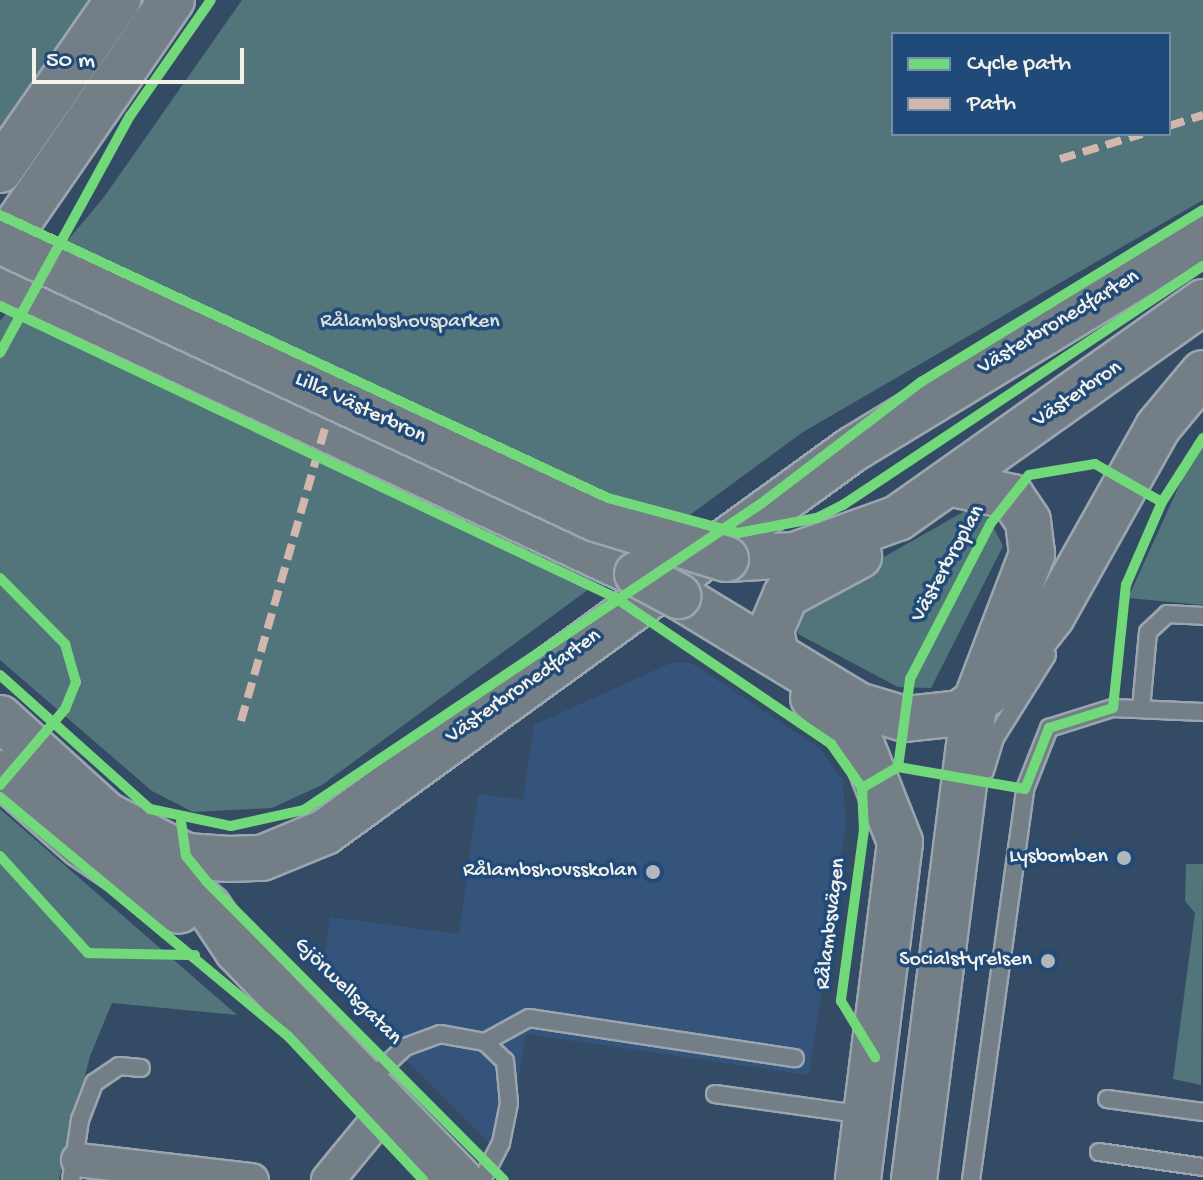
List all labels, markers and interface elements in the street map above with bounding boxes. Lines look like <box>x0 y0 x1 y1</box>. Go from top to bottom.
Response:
scale bar <box>36 32 248 82</box>
legend <box>891 32 1171 136</box>
text: 50 m <box>46 47 95 76</box>
text: Cycle path <box>967 50 1071 79</box>
text: Path <box>967 90 1016 119</box>
street label: Västerbronedfarten <box>973 264 1145 382</box>
park label: Rålambshovsparken <box>320 310 500 336</box>
street label: Västerbron <box>1028 356 1128 434</box>
street label: Lilla Västerbron <box>290 367 430 451</box>
street label: Västerbroplan <box>906 501 992 627</box>
street label: Västerbronedfarten <box>441 624 607 750</box>
place label: Lysbomben <box>1009 845 1108 871</box>
marker: Lysbomben <box>1115 849 1133 867</box>
street label: Rålambsvägen <box>811 857 853 991</box>
place label: Rålambshovsskolan <box>463 859 637 885</box>
marker: Rålambshovsskolan <box>644 863 662 881</box>
street label: Gjörwellsgatan <box>287 932 407 1052</box>
place label: Socialstyrelsen <box>899 948 1032 974</box>
marker: Socialstyrelsen <box>1039 952 1057 970</box>

